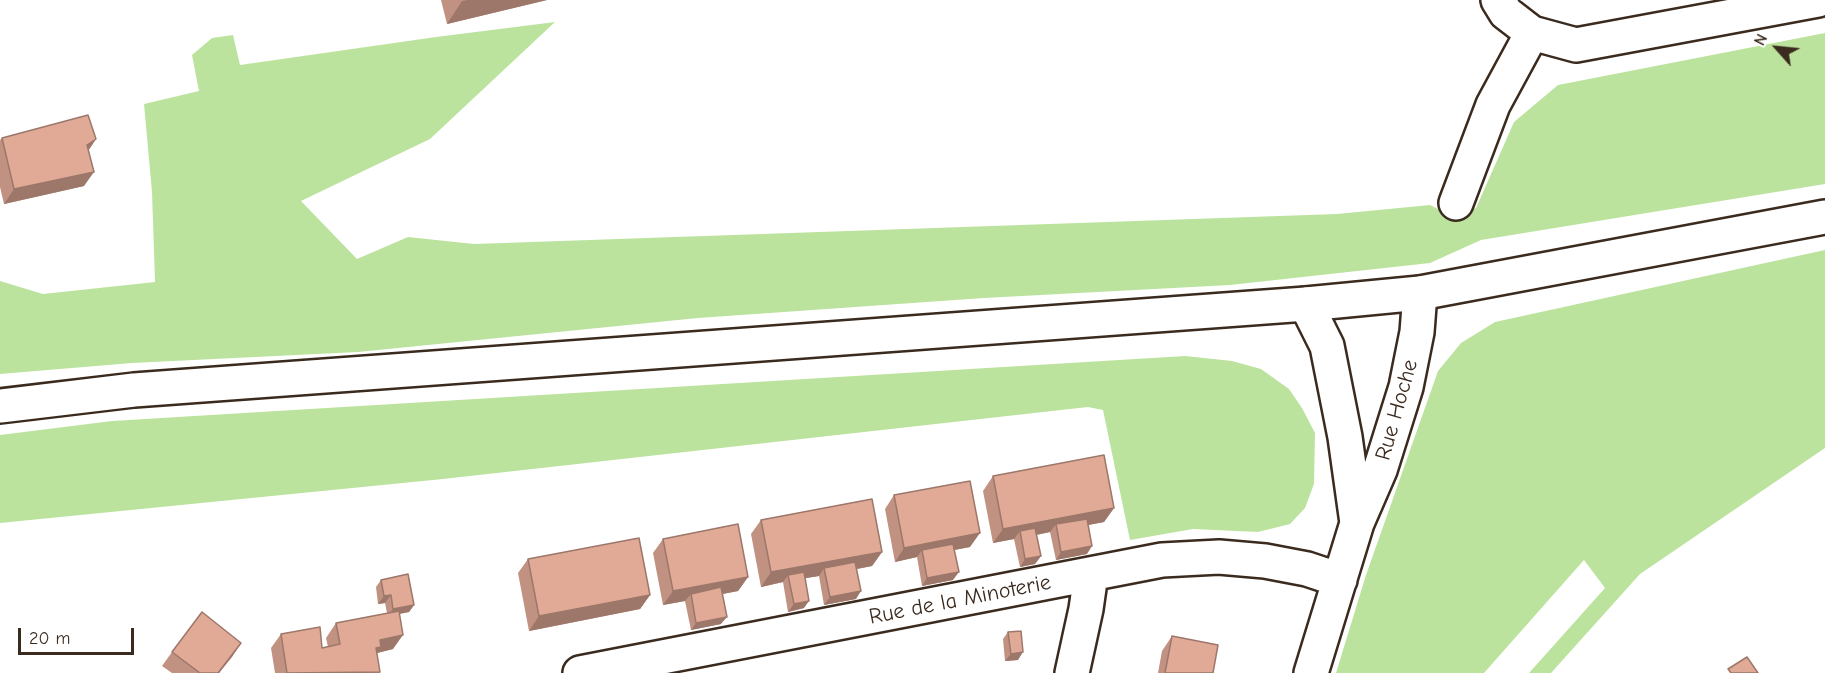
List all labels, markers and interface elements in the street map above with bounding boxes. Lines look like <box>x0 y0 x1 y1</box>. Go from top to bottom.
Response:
north arrow <box>1747 18 1807 78</box>
text: N <box>1751 31 1771 49</box>
street label: Rue Hoche <box>1370 357 1424 463</box>
street label: Rue de la Minoterie <box>867 569 1053 631</box>
scale bar <box>21 616 136 654</box>
text: 20 m <box>29 628 70 649</box>

